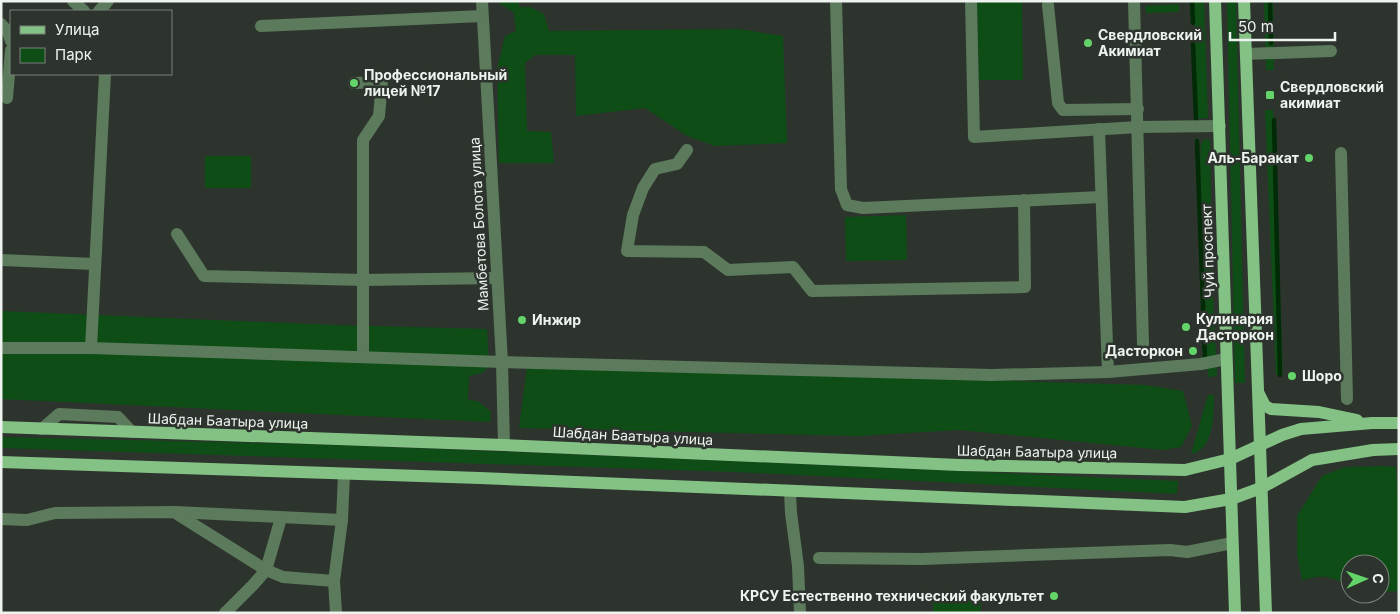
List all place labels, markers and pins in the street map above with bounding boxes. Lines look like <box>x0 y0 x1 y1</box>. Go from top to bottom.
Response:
place label: Свердловский Акимиат <box>1098 26 1202 59</box>
marker: Свердловский Акимиат <box>1082 37 1094 49</box>
place label: Профессиональный лицей №17 <box>364 66 507 99</box>
marker: Профессиональный лицей №17 <box>348 77 360 89</box>
place label: Свердловский акимиат <box>1280 78 1384 111</box>
marker: Свердловский акимиат <box>1264 89 1276 101</box>
place label: Аль-Баракат <box>1208 149 1299 166</box>
marker: Аль-Баракат <box>1303 152 1315 164</box>
place label: Кулинария Дасторкон <box>1196 310 1274 343</box>
place label: Инжир <box>532 311 581 328</box>
marker: Инжир <box>516 314 528 326</box>
marker: Кулинария Дасторкон <box>1180 321 1192 333</box>
place label: Дасторкон <box>1105 342 1183 359</box>
marker: Дасторкон <box>1187 345 1199 357</box>
place label: Шоро <box>1302 367 1342 384</box>
marker: Шоро <box>1286 370 1298 382</box>
place label: КРСУ Естественно технический факультет <box>740 587 1044 604</box>
marker: КРСУ Естественно технический факультет <box>1048 590 1060 602</box>

